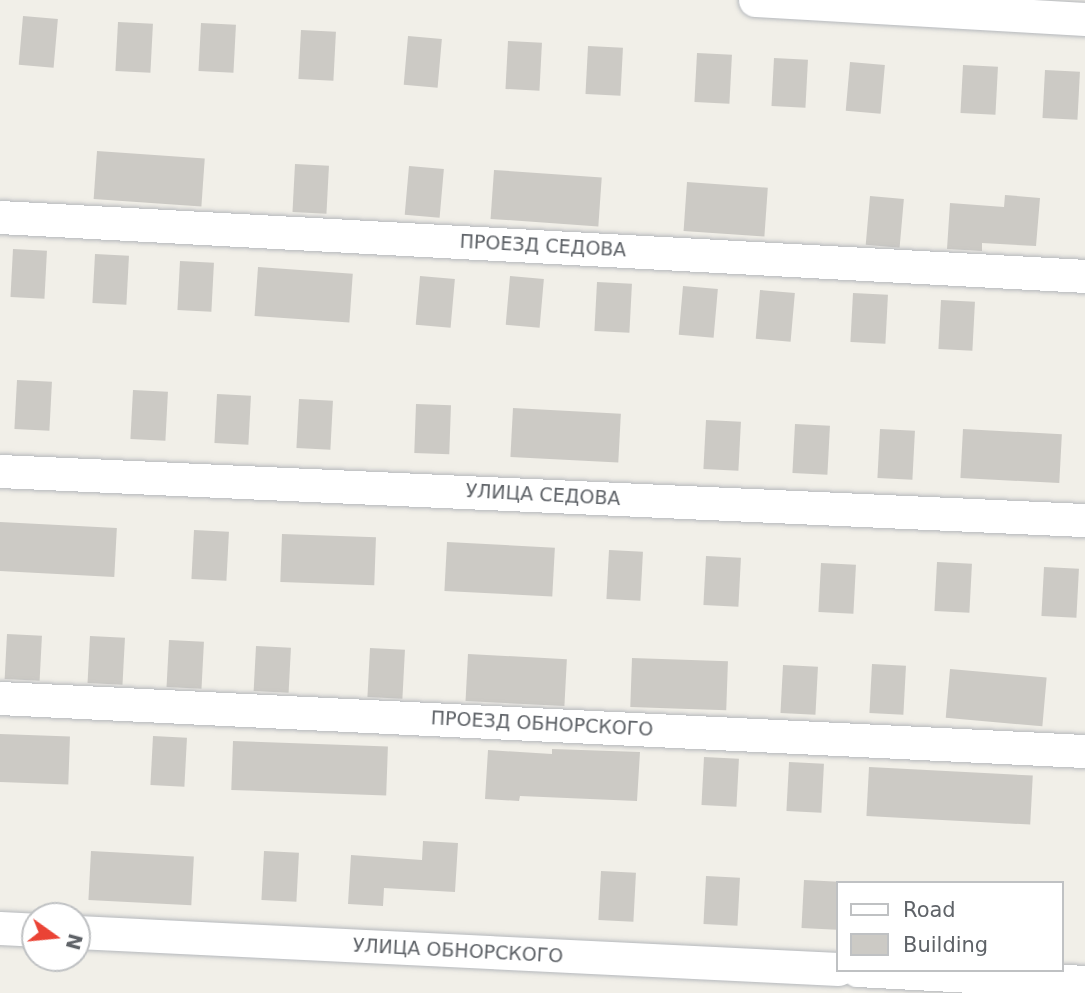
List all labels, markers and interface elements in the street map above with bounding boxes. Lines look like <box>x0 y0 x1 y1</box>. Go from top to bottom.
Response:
street label: ПРОЕЗД СЕДОВА <box>459 230 627 262</box>
street label: УЛИЦА СЕДОВА <box>465 480 621 510</box>
street label: ПРОЕЗД ОБНОРСКОГО <box>430 707 654 741</box>
legend <box>836 881 1064 972</box>
text: Road <box>903 898 956 922</box>
north arrow <box>21 902 91 972</box>
text: N <box>62 931 87 952</box>
text: Building <box>903 933 988 957</box>
street label: УЛИЦА ОБНОРСКОГО <box>352 934 564 968</box>

